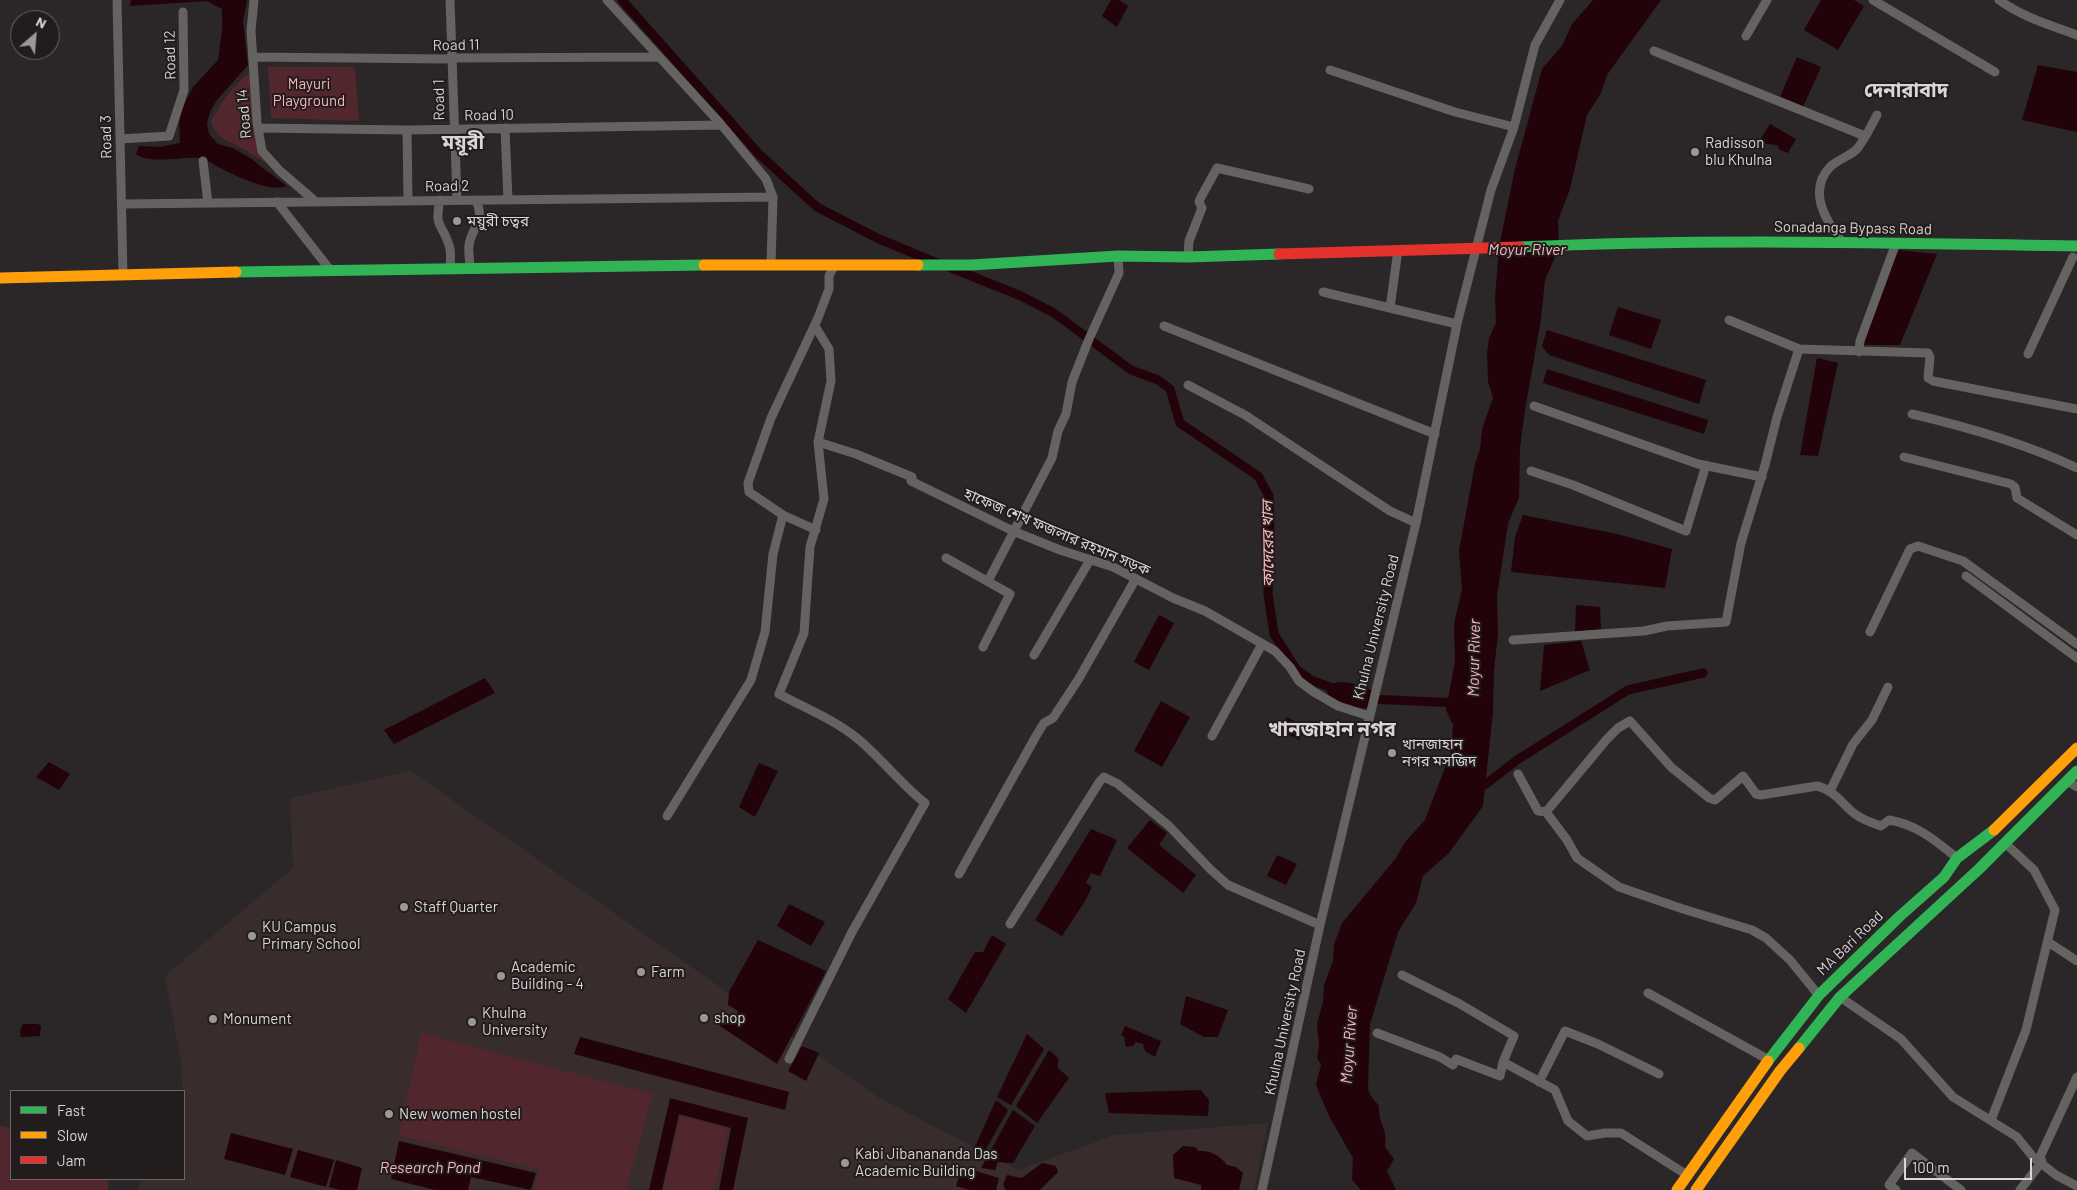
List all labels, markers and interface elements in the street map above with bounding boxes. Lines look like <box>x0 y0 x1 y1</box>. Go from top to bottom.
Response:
north arrow <box>10 10 60 60</box>
text: N <box>34 12 50 32</box>
street label: Road 12 <box>161 30 179 80</box>
street label: Road 11 <box>432 36 480 54</box>
park label: Mayuri Playground <box>273 75 345 110</box>
district label: দেনারাবাদ <box>1864 78 1948 102</box>
street label: Road 1 <box>430 79 448 121</box>
street label: Road 14 <box>233 88 255 140</box>
street label: Road 10 <box>464 106 514 124</box>
street label: Road 3 <box>97 115 115 159</box>
district label: ময়ূরী <box>442 130 484 154</box>
place label: Radisson blu Khulna <box>1705 134 1772 169</box>
marker: Radisson blu Khulna <box>1689 146 1701 158</box>
street label: Road 2 <box>425 177 469 195</box>
place label: ময়ুরী চত্বর <box>467 212 529 230</box>
marker: ময়ুরী চত্বর <box>451 215 463 227</box>
street label: Sonadanga Bypass Road <box>1774 218 1932 238</box>
water label: Moyur River <box>1488 240 1566 260</box>
street label: হাফেজ শেখ ফজলার রহমান সড়ক <box>961 485 1153 579</box>
water label: কাদেরের খাল <box>1258 501 1278 587</box>
street label: Khulna University Road <box>1349 553 1403 701</box>
water label: Moyur River <box>1464 619 1484 697</box>
district label: খানজাহান নগর <box>1268 717 1396 741</box>
place label: খানজাহান নগর মসজিদ <box>1402 735 1476 770</box>
marker: খানজাহান নগর মসজিদ <box>1386 747 1398 759</box>
place label: Staff Quarter <box>414 898 498 916</box>
marker: Staff Quarter <box>398 901 410 913</box>
street label: MA Bari Road <box>1813 907 1887 979</box>
place label: KU Campus Primary School <box>262 918 360 953</box>
marker: KU Campus Primary School <box>246 930 258 942</box>
street label: Khulna University Road <box>1261 947 1309 1097</box>
place label: Academic Building - 4 <box>511 958 584 993</box>
place label: Farm <box>651 963 685 981</box>
marker: Farm <box>635 966 647 978</box>
marker: Academic Building - 4 <box>495 970 507 982</box>
place label: Khulna University <box>482 1004 547 1039</box>
water label: Moyur River <box>1337 1005 1361 1085</box>
place label: shop <box>714 1009 746 1027</box>
place label: Monument <box>223 1010 292 1028</box>
marker: shop <box>698 1012 710 1024</box>
marker: Monument <box>207 1013 219 1025</box>
marker: Khulna University <box>466 1016 478 1028</box>
legend <box>10 1090 185 1180</box>
text: Fast <box>57 1101 85 1119</box>
place label: New women hostel <box>399 1105 521 1123</box>
marker: New women hostel <box>383 1108 395 1120</box>
text: Slow <box>57 1126 88 1144</box>
place label: Kabi Jibanananda Das Academic Building <box>855 1145 998 1180</box>
scale bar <box>1907 1148 2034 1180</box>
text: Jam <box>57 1151 86 1169</box>
marker: Kabi Jibanananda Das Academic Building <box>839 1157 851 1169</box>
water label: Research Pond <box>380 1158 480 1178</box>
text: 100 m <box>1912 1158 1950 1176</box>

